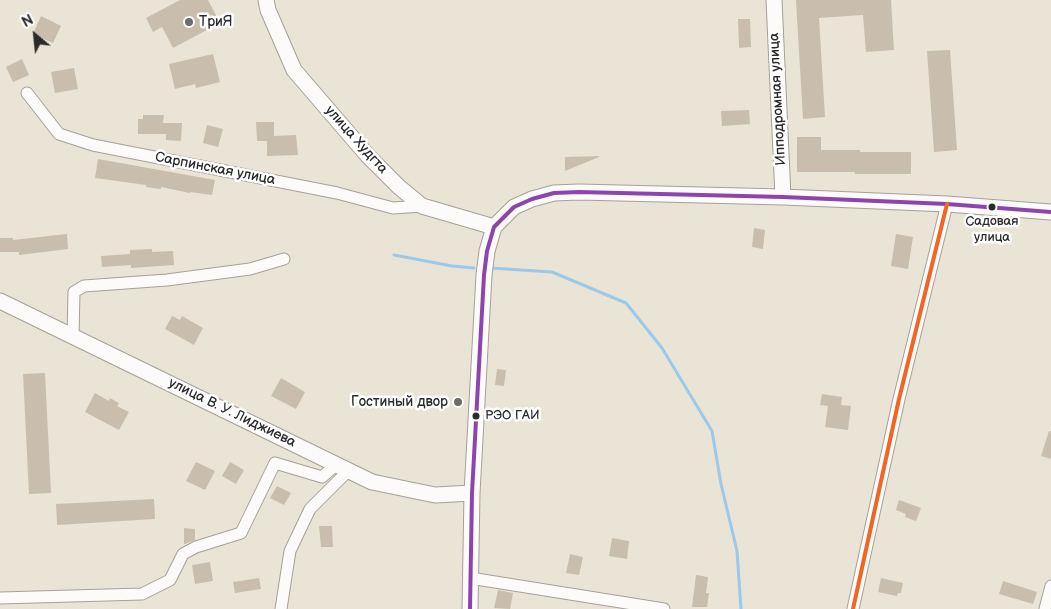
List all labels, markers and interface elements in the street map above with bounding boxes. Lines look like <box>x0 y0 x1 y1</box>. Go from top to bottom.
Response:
north arrow <box>10 10 60 60</box>
text: N <box>19 11 36 31</box>
place label: ТриЯ <box>199 14 233 30</box>
marker: ТриЯ <box>183 16 195 28</box>
street label: Ипподромная улица <box>766 32 790 166</box>
street label: улица Худгта <box>321 102 391 178</box>
street label: Сарпинская улица <box>153 149 277 189</box>
marker: Садовая улица <box>987 202 997 212</box>
place label: Садовая улица <box>966 214 1018 245</box>
street label: улица В. У. Лиджиева <box>166 375 298 451</box>
place label: Гостиный двор <box>351 394 448 410</box>
marker: Гостиный двор <box>452 396 464 408</box>
place label: РЭО ГАИ <box>485 408 540 424</box>
marker: РЭО ГАИ <box>471 411 481 421</box>

